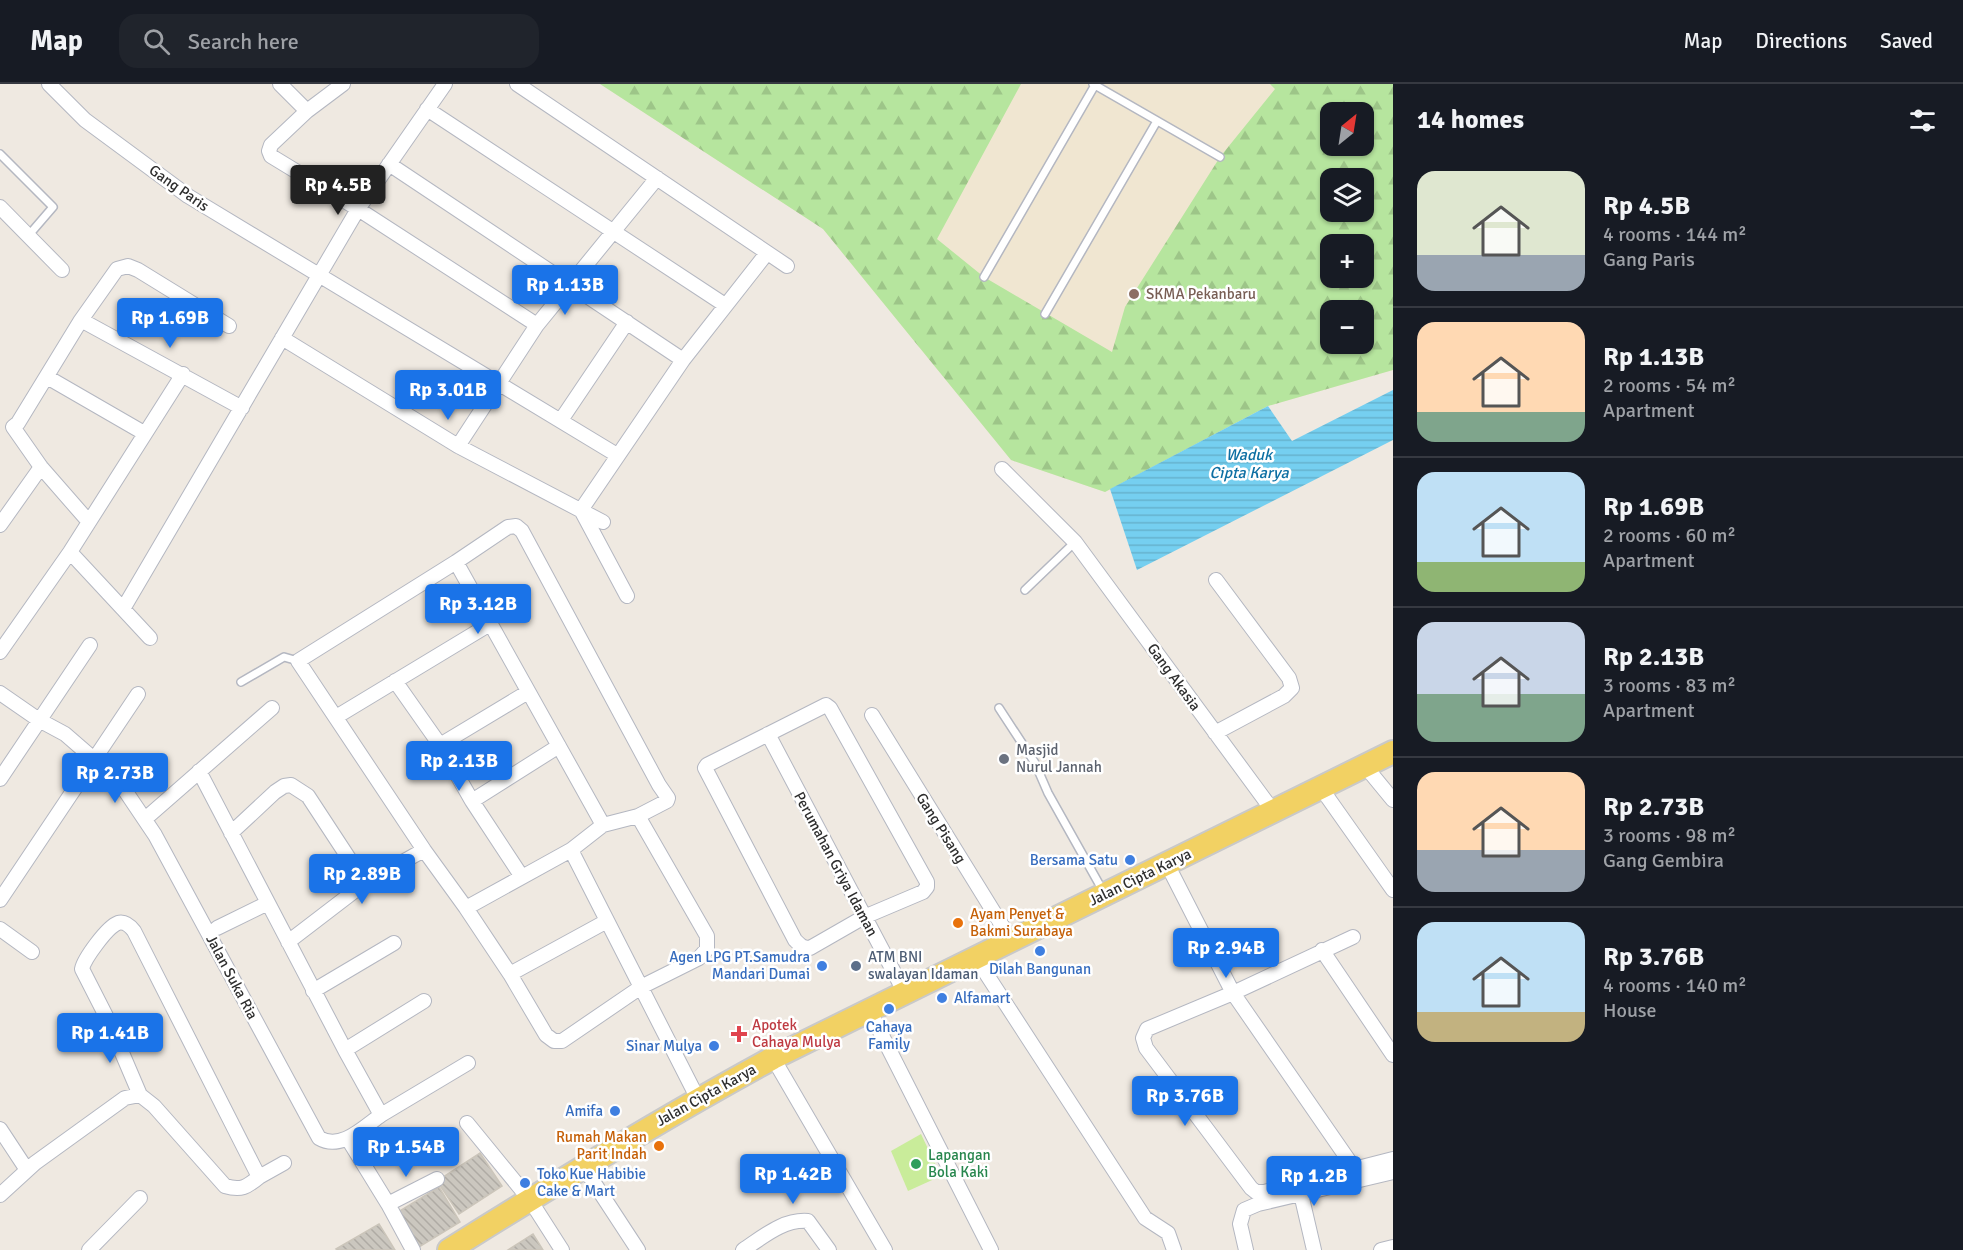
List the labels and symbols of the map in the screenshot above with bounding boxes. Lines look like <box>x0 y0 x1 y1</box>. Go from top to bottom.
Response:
north arrow <box>1320 102 1374 156</box>
street label: Gang Paris <box>146 161 213 215</box>
pin: Rp 4.5B <box>283 165 393 216</box>
pin: Rp 1.13B <box>503 265 627 316</box>
place label: SKMA Pekanbaru <box>1146 285 1256 303</box>
marker: SKMA Pekanbaru <box>1127 287 1141 301</box>
pin: Rp 1.69B <box>108 298 232 349</box>
pin: Rp 3.01B <box>386 370 510 421</box>
water label: Waduk Cipta Karya <box>1209 445 1289 483</box>
pin: Rp 3.12B <box>416 584 540 635</box>
street label: Gang Akasia <box>1143 640 1205 714</box>
pin: Rp 2.13B <box>397 741 521 792</box>
place label: Masjid Nurul Jannah <box>1016 741 1102 776</box>
marker: Masjid Nurul Jannah <box>997 752 1011 766</box>
pin: Rp 2.73B <box>53 753 177 804</box>
street label: Perumahan Griya Idaman <box>790 789 882 939</box>
street label: Gang Pisang <box>912 790 970 867</box>
street label: Jalan Cipta Karya <box>1086 844 1194 910</box>
place label: Bersama Satu <box>1030 851 1118 869</box>
marker: Bersama Satu <box>1123 853 1137 867</box>
pin: Rp 2.89B <box>300 854 424 905</box>
place label: Ayam Penyet & Bakmi Surabaya <box>970 905 1073 940</box>
marker: Ayam Penyet & Bakmi Surabaya <box>951 916 965 930</box>
pin: Rp 2.94B <box>1164 928 1288 979</box>
street label: Jalan Suka Ria <box>202 932 262 1022</box>
marker: Dilah Bangunan <box>1033 944 1047 958</box>
place label: Agen LPG PT.Samudra Mandari Dumai <box>669 948 810 983</box>
place label: ATM BNI swalayan Idaman <box>868 948 978 983</box>
marker: Agen LPG PT.Samudra Mandari Dumai <box>815 959 829 973</box>
marker: ATM BNI swalayan Idaman <box>849 959 863 973</box>
place label: Dilah Bangunan <box>989 960 1091 978</box>
place label: Alfamart <box>954 989 1011 1007</box>
marker: Alfamart <box>935 991 949 1005</box>
marker: Cahaya Family <box>882 1002 896 1016</box>
pin: Rp 1.41B <box>48 1013 172 1064</box>
place label: Apotek Cahaya Mulya <box>752 1016 841 1051</box>
place label: Cahaya Family <box>866 1018 912 1053</box>
marker: Apotek Cahaya Mulya <box>730 1025 748 1043</box>
place label: Sinar Mulya <box>626 1037 702 1055</box>
marker: Sinar Mulya <box>707 1039 721 1053</box>
street label: Jalan Cipta Karya <box>653 1060 759 1130</box>
pin: Rp 3.76B <box>1123 1076 1247 1127</box>
place label: Amifa <box>565 1102 603 1120</box>
marker: Amifa <box>608 1104 622 1118</box>
pin: Rp 1.54B <box>344 1127 468 1178</box>
place label: Rumah Makan Parit Indah <box>556 1128 647 1163</box>
marker: Rumah Makan Parit Indah <box>652 1139 666 1153</box>
place label: Lapangan Bola Kaki <box>928 1146 991 1181</box>
pin: Rp 1.42B <box>731 1154 855 1205</box>
pin: Rp 1.2B <box>1259 1156 1369 1207</box>
marker: Lapangan Bola Kaki <box>909 1157 923 1171</box>
place label: Toko Kue Habibie Cake & Mart <box>537 1165 646 1200</box>
marker: Toko Kue Habibie Cake & Mart <box>518 1176 532 1190</box>

